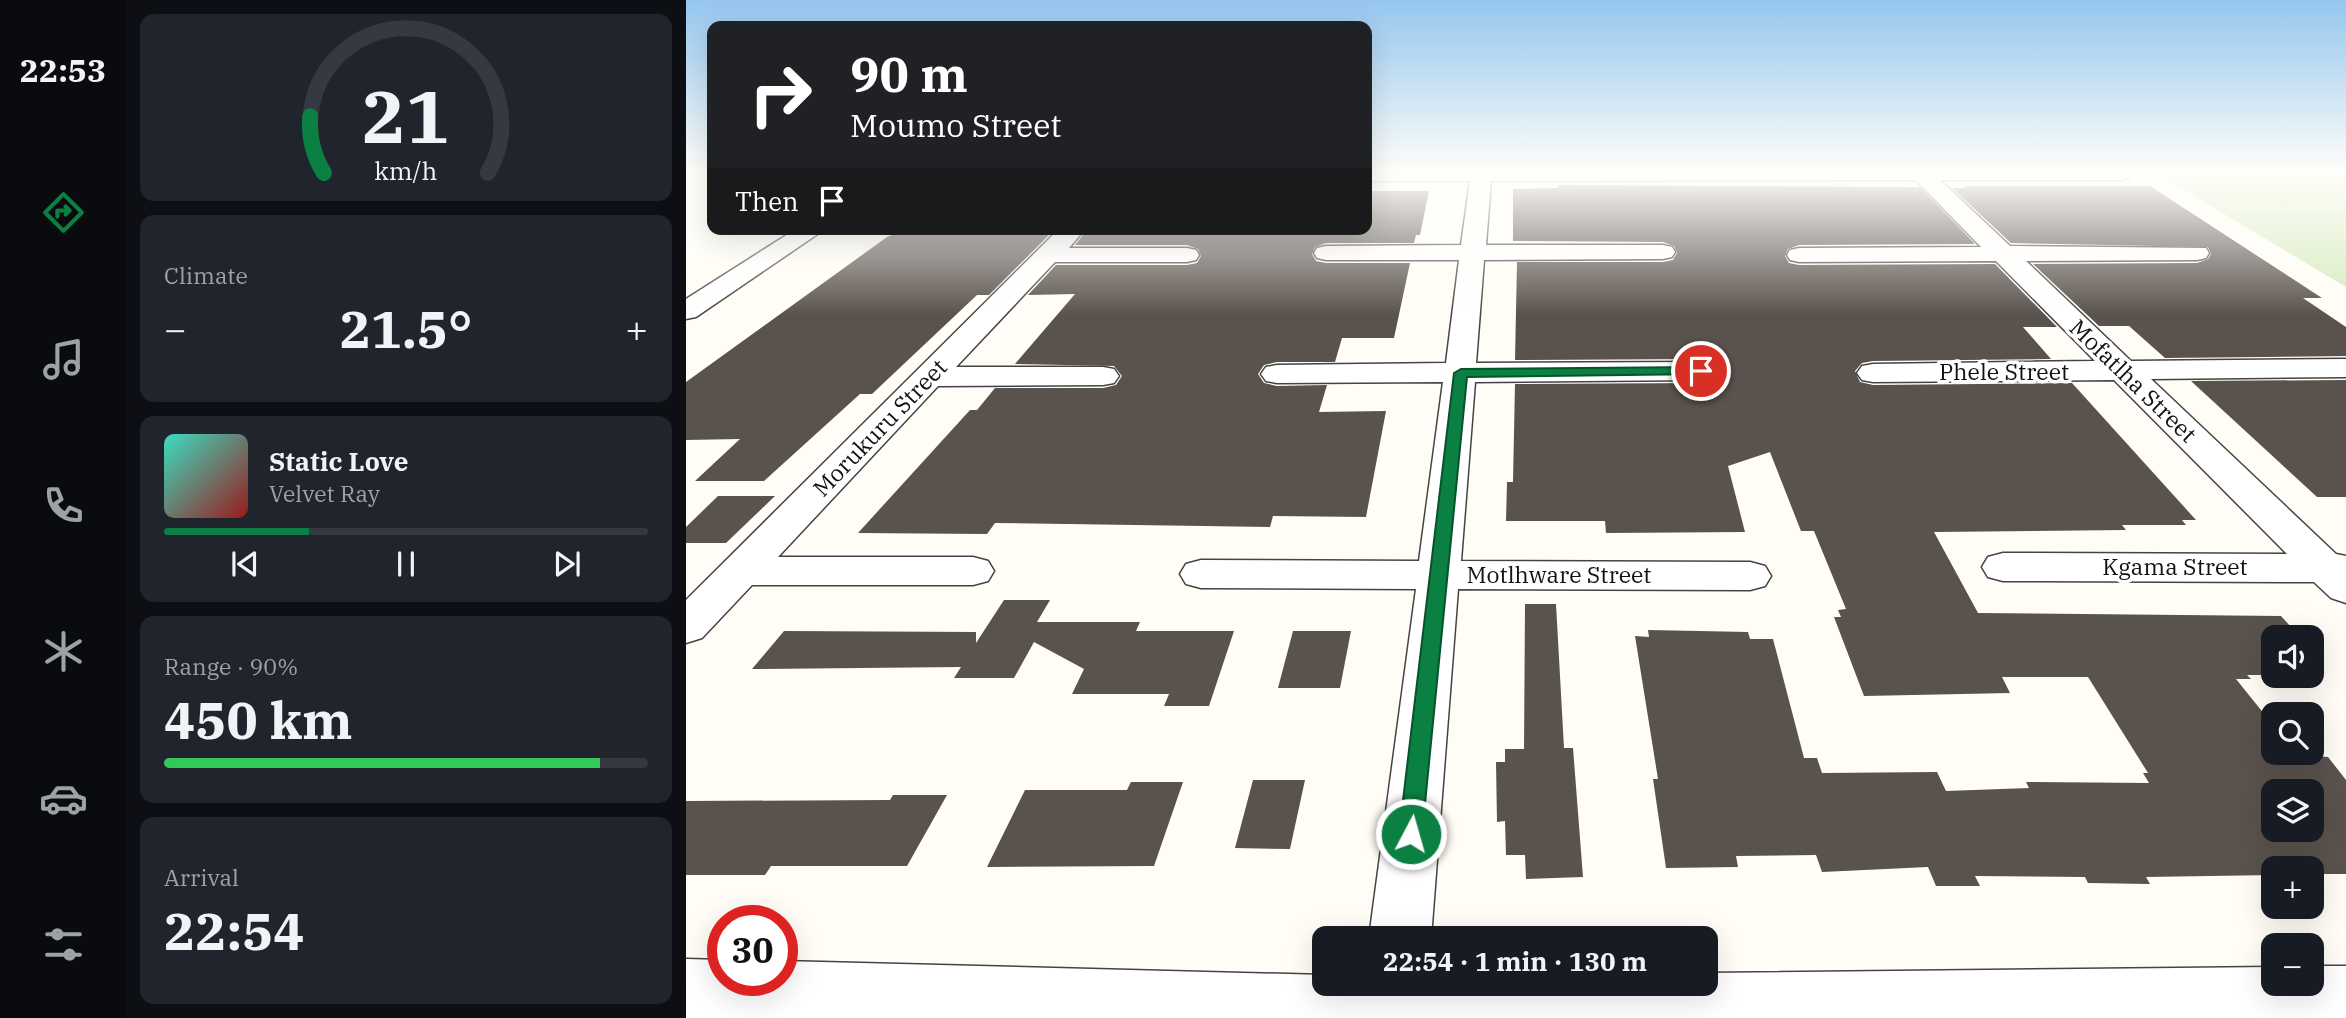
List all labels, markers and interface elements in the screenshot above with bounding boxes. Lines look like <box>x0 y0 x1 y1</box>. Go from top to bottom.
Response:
text: 90 m <box>850 42 968 105</box>
text: 22:53 <box>20 49 106 91</box>
icon: right <box>735 49 826 140</box>
text: 21 <box>362 69 450 164</box>
text: Moumo Street <box>850 104 1062 146</box>
text: km/h <box>374 154 438 187</box>
icon: arrive <box>813 182 851 220</box>
text: Then <box>735 184 799 218</box>
icon: directions <box>39 188 88 237</box>
text: Climate <box>164 260 248 290</box>
text: 21.5° <box>340 295 472 362</box>
text: − <box>164 304 187 353</box>
text: + <box>625 304 648 353</box>
street label: Mofatlha Street <box>2064 312 2203 448</box>
icon: music <box>39 335 88 384</box>
pin <box>1671 341 1731 401</box>
street label: Morukuru Street <box>806 352 953 503</box>
icon: arrive <box>1682 352 1720 390</box>
street label: Phele Street <box>1939 356 2069 386</box>
text: Static Love <box>269 444 408 478</box>
text: Velvet Ray <box>269 478 380 508</box>
icon: phone <box>39 481 88 530</box>
icon: previous <box>226 545 264 583</box>
icon: pause <box>387 545 425 583</box>
icon: next <box>548 545 586 583</box>
street label: Kgama Street <box>2102 551 2248 581</box>
street label: Motlhware Street <box>1467 559 1651 589</box>
map controls <box>2261 625 2324 996</box>
button: sound <box>2261 625 2324 688</box>
icon: climate <box>39 627 88 676</box>
text: Range · 90% <box>164 651 298 681</box>
text: 450 km <box>164 686 353 753</box>
button: search <box>2261 702 2324 765</box>
icon: car <box>39 774 88 823</box>
button: layers <box>2261 779 2324 842</box>
position arrow <box>1374 797 1448 871</box>
button: + <box>2261 856 2324 919</box>
text: Arrival <box>164 862 239 892</box>
text: 22:54 <box>164 897 305 964</box>
speed limit sign: 30 <box>707 905 798 996</box>
icon: filters <box>39 920 88 969</box>
button: − <box>2261 933 2324 996</box>
text: 22:54 · 1 min · 130 m <box>1383 944 1647 978</box>

